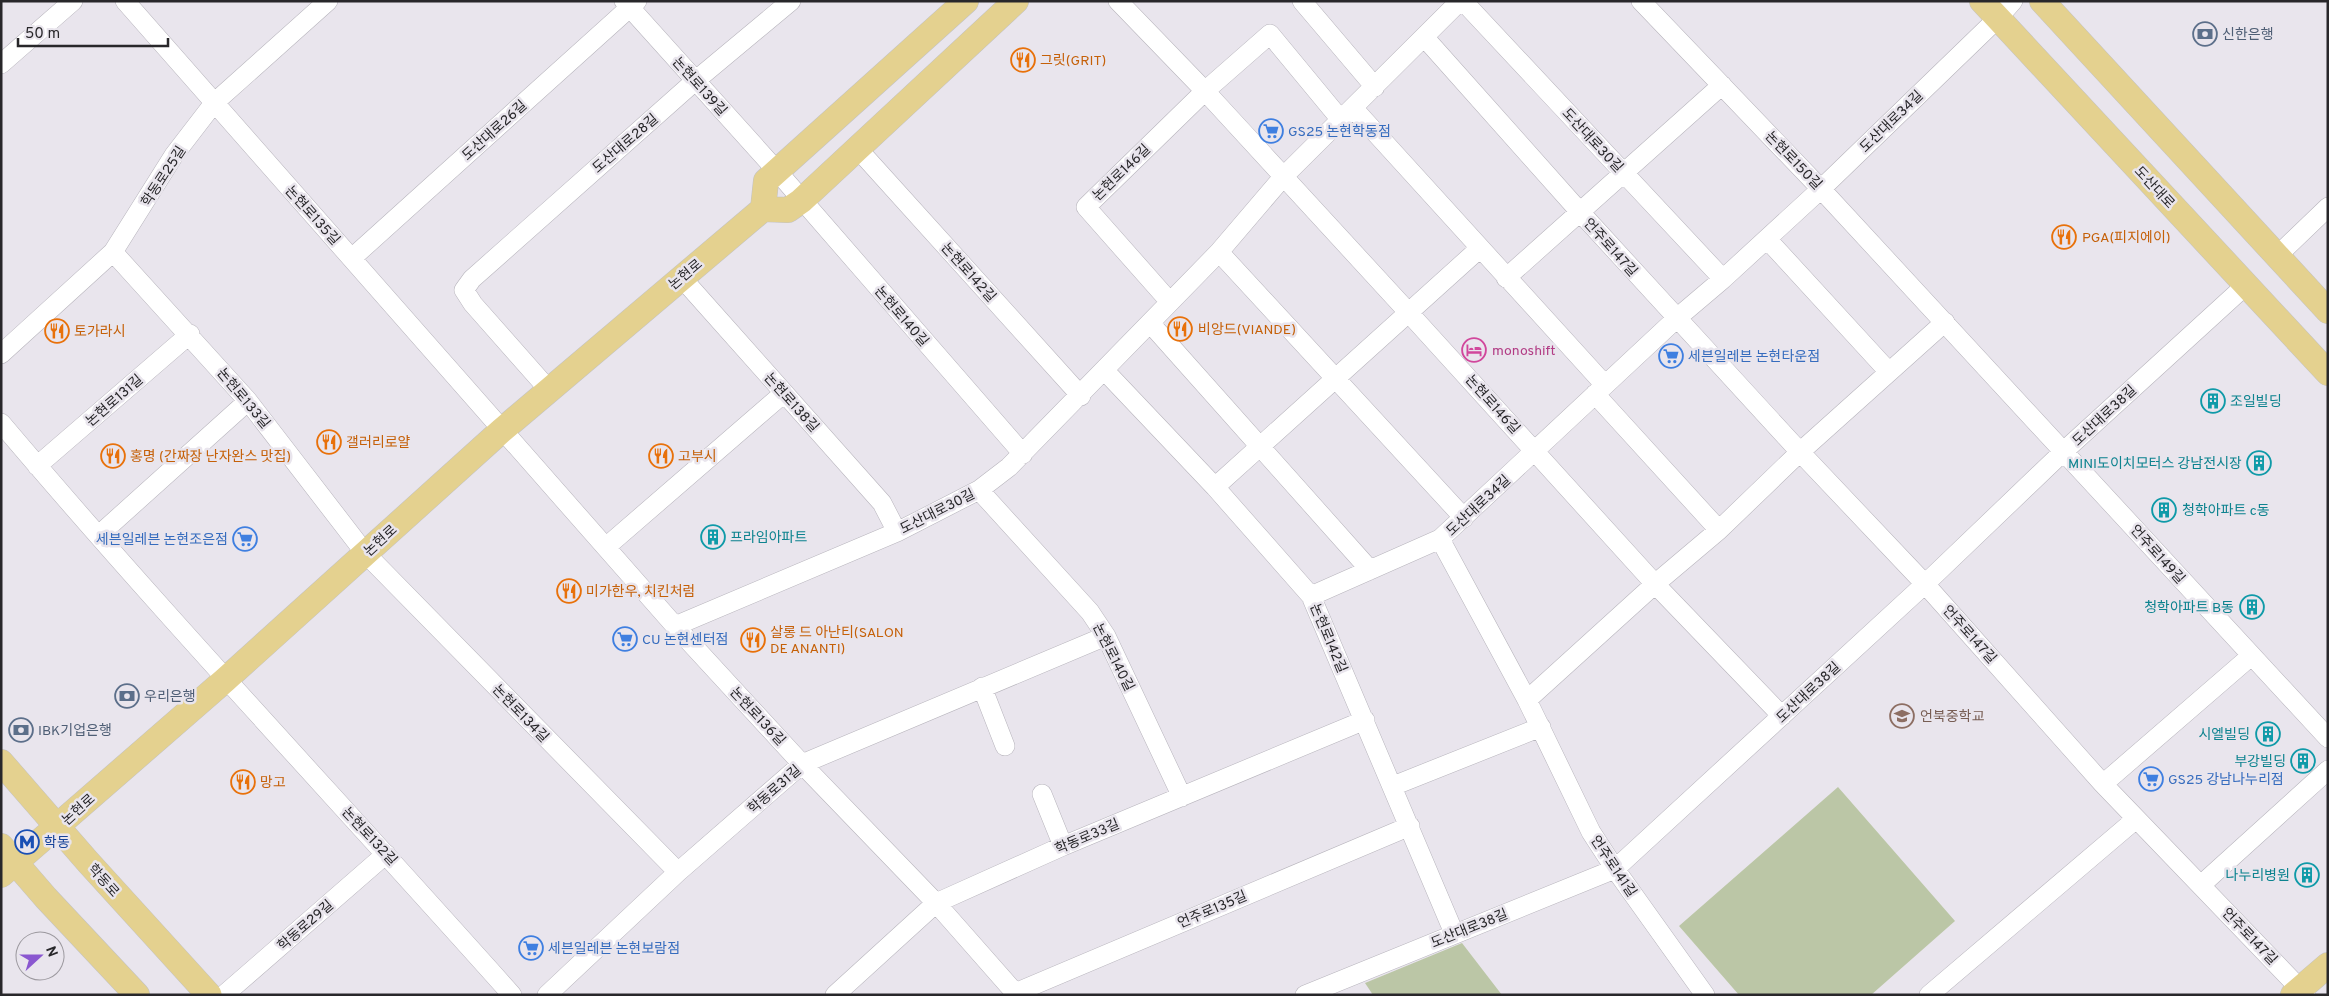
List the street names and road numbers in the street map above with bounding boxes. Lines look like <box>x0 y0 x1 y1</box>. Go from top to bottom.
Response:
street label: 논현로139길 <box>668 53 730 120</box>
street label: 도산대로34길 <box>1857 88 1927 157</box>
street label: 도산대로26길 <box>459 98 531 165</box>
street label: 도산대로30길 <box>1558 105 1626 177</box>
street label: 도산대로28길 <box>590 111 662 177</box>
street label: 논현로150길 <box>1761 128 1826 194</box>
street label: 논현로146길 <box>1089 141 1154 205</box>
street label: 학동로25길 <box>138 143 190 210</box>
street label: 도산대로 <box>2130 163 2178 213</box>
street label: 논현로135길 <box>281 182 344 249</box>
street label: 언주로147길 <box>1579 215 1640 281</box>
street label: 논현로142길 <box>937 239 1000 306</box>
street label: 논현로 <box>665 255 706 294</box>
street label: 논현로140길 <box>870 283 932 351</box>
street label: 논현로133길 <box>213 365 274 433</box>
street label: 논현로138길 <box>760 369 823 436</box>
street label: 논현로131길 <box>82 371 147 431</box>
street label: 논현로146길 <box>1461 371 1524 438</box>
street label: 도산대로38길 <box>2069 382 2141 450</box>
street label: 도산대로34길 <box>1443 472 1515 540</box>
street label: 도산대로30길 <box>897 486 978 538</box>
street label: 논현로 <box>360 521 401 560</box>
street label: 언주로149길 <box>2126 522 2188 588</box>
street label: 논현로142길 <box>1305 601 1351 676</box>
street label: 언주로147길 <box>1938 602 1999 668</box>
street label: 논현로140길 <box>1088 620 1138 695</box>
street label: 도산대로38길 <box>1773 659 1845 727</box>
street label: 논현로134길 <box>488 681 552 747</box>
street label: 논현로136길 <box>726 684 789 750</box>
street label: 학동로31길 <box>744 762 805 818</box>
street label: 논현로 <box>58 790 99 829</box>
street label: 논현로132길 <box>338 804 401 870</box>
street label: 학동로33길 <box>1052 815 1122 859</box>
street label: 언주로141길 <box>1586 833 1639 901</box>
street label: 학동로 <box>84 860 123 901</box>
street label: 언주로135길 <box>1175 888 1250 933</box>
street label: 학동로29길 <box>274 897 337 955</box>
street label: 언주로147길 <box>2218 905 2280 969</box>
street label: 도산대로38길 <box>1429 906 1510 953</box>

